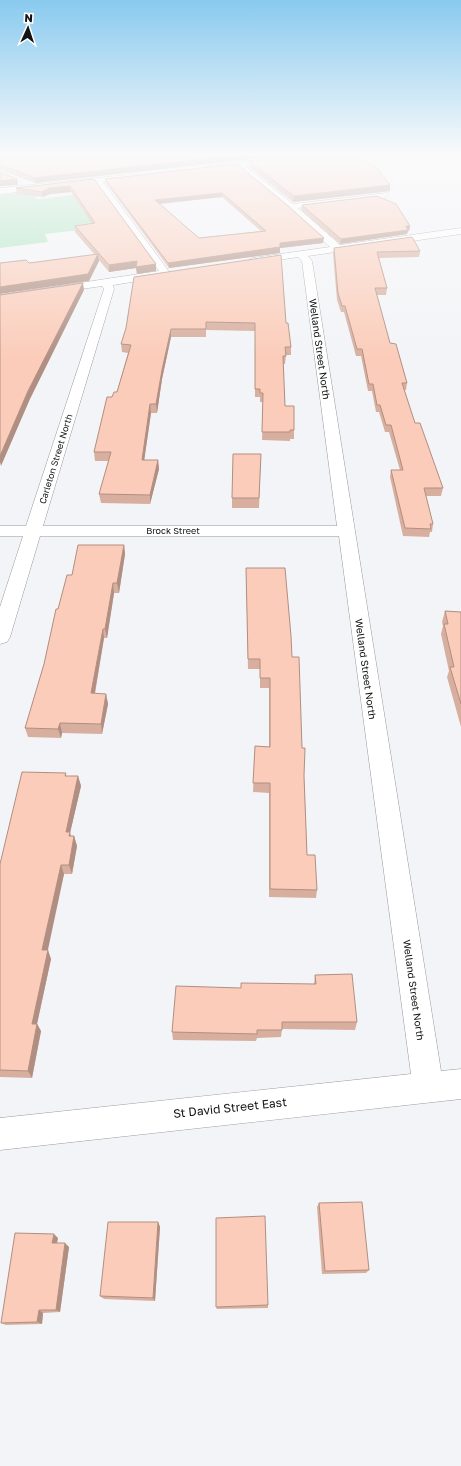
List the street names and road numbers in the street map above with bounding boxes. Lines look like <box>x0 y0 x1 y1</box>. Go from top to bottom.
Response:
street label: Welland Street North <box>307 298 333 400</box>
street label: Carleton Street North <box>37 413 74 505</box>
street label: Brock Street <box>146 525 200 536</box>
street label: Welland Street North <box>353 618 379 720</box>
street label: Welland Street North <box>401 939 427 1041</box>
street label: St David Street East <box>172 1094 288 1121</box>

